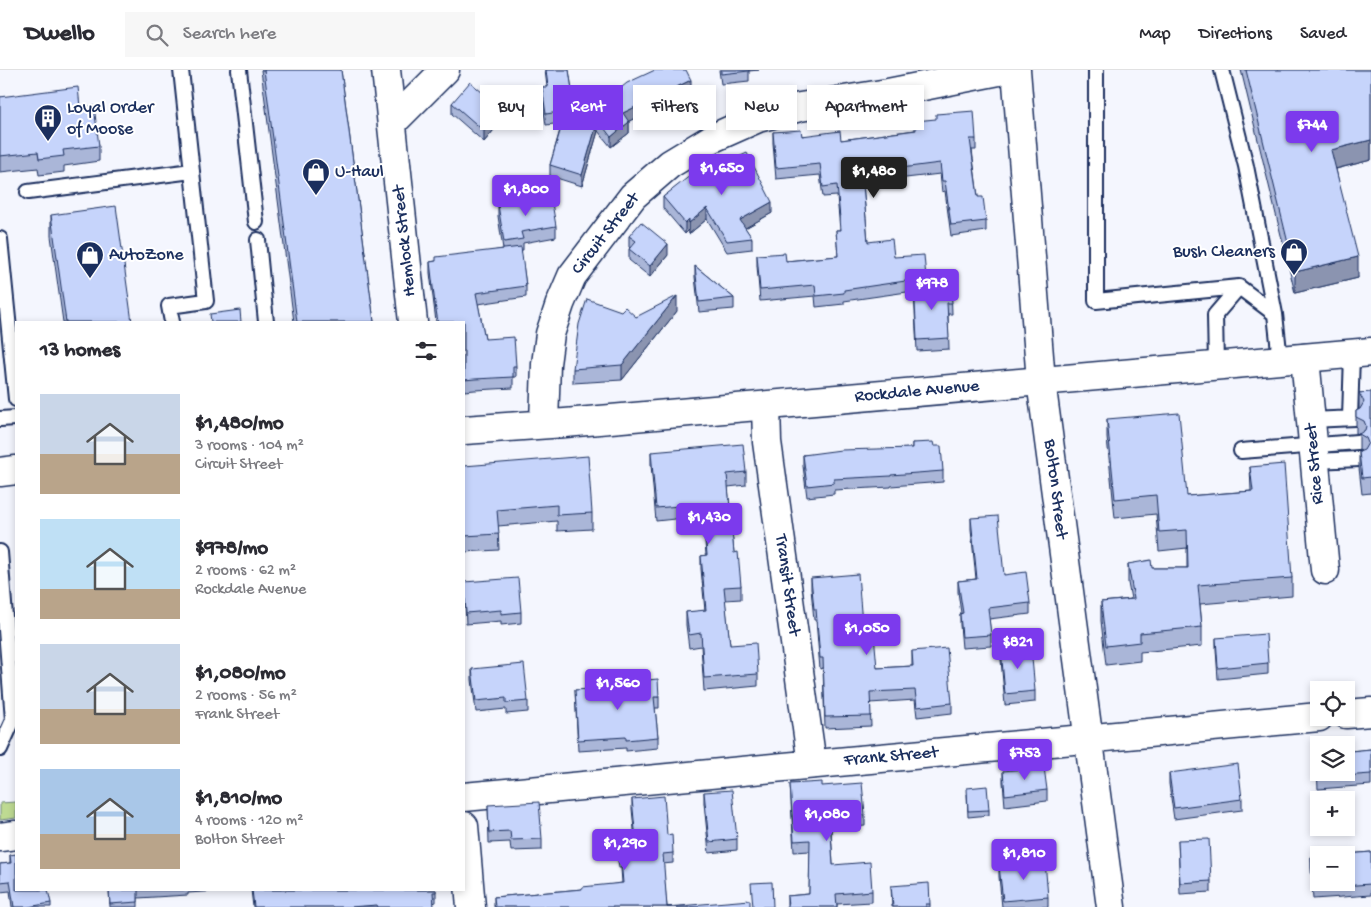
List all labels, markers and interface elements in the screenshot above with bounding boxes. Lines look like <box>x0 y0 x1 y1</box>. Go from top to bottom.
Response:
search box <box>125 12 475 57</box>
text: Dwello <box>25 20 95 49</box>
icon: search <box>143 21 171 49</box>
text: Search here <box>183 23 276 46</box>
text: Map <box>1139 24 1171 45</box>
text: Directions <box>1199 24 1272 45</box>
text: Saved <box>1300 24 1346 45</box>
chip: Buy <box>480 85 543 130</box>
chip: Rent <box>553 85 623 130</box>
chip: Filters <box>633 85 716 130</box>
chip: New <box>726 85 797 130</box>
chip: Apartment <box>807 85 924 130</box>
place label: Loyal Order of Moose <box>67 98 155 140</box>
building icon: Loyal Order of Moose <box>33 103 63 142</box>
pin: $744 <box>1282 111 1342 153</box>
text: $744 <box>1297 117 1327 136</box>
pin: $1,650 <box>681 154 763 196</box>
pin: $1,480 <box>833 156 915 199</box>
shop icon: U-Haul <box>301 157 331 196</box>
text: $1,650 <box>700 160 744 179</box>
place label: U-Haul <box>335 162 384 183</box>
text: $1,480 <box>852 163 896 182</box>
pin: $1,800 <box>485 174 567 217</box>
text: $1,800 <box>503 181 549 200</box>
street label: Hemlock Street <box>389 183 421 298</box>
street label: Circuit Street <box>568 188 645 279</box>
shop icon: Bush Cleaners <box>1279 237 1309 276</box>
shop icon: AutoZone <box>75 240 105 279</box>
place label: Bush Cleaners <box>1172 242 1276 263</box>
place label: AutoZone <box>109 245 184 266</box>
pin: $978 <box>902 268 962 311</box>
text: $978 <box>916 275 948 294</box>
icon: filters <box>412 337 440 365</box>
text: 13 homes <box>40 339 120 364</box>
street label: Rockdale Avenue <box>854 376 981 408</box>
text: $1,480/mo <box>195 412 284 437</box>
icon: home <box>80 414 140 474</box>
street label: Rice Street <box>1301 421 1329 505</box>
text: 3 rooms · 104 m² <box>195 437 304 456</box>
street label: Bolton Street <box>1038 437 1072 542</box>
text: Circuit Street <box>195 456 282 475</box>
pin: $1,430 <box>668 502 750 545</box>
text: $1,430 <box>687 509 731 528</box>
street label: Transit Street <box>769 532 805 639</box>
text: $978/mo <box>195 537 268 562</box>
icon: home <box>80 539 140 599</box>
text: 2 rooms · 62 m² <box>195 562 296 581</box>
text: Rockdale Avenue <box>195 581 306 600</box>
pin: $1,050 <box>826 614 908 656</box>
text: $1,050 <box>844 620 890 639</box>
pin: $821 <box>988 628 1048 670</box>
text: $821 <box>1003 634 1033 653</box>
text: $1,080/mo <box>195 662 286 687</box>
icon: home <box>80 664 140 724</box>
pin: $1,560 <box>577 668 659 711</box>
text: $1,560 <box>596 675 640 694</box>
map controls <box>1310 681 1355 891</box>
button: locate <box>1310 681 1355 726</box>
text: 2 rooms · 56 m² <box>195 687 297 706</box>
text: Frank Street <box>195 706 279 725</box>
button: layers <box>1310 736 1355 781</box>
pin: $753 <box>995 738 1055 781</box>
street label: Frank Street <box>842 742 941 772</box>
text: $753 <box>1009 745 1041 764</box>
text: $1,810/mo <box>195 787 282 812</box>
icon: home <box>80 789 140 849</box>
button: + <box>1310 791 1355 836</box>
pin: $1,080 <box>786 800 868 842</box>
text: $1,080 <box>804 806 850 825</box>
text: 4 rooms · 120 m² <box>195 812 303 831</box>
pin: $1,290 <box>584 828 666 871</box>
text: Bolton Street <box>195 831 284 850</box>
text: $1,290 <box>603 835 647 854</box>
pin: $1,810 <box>983 838 1065 881</box>
text: $1,810 <box>1003 845 1045 864</box>
button: − <box>1310 846 1355 891</box>

